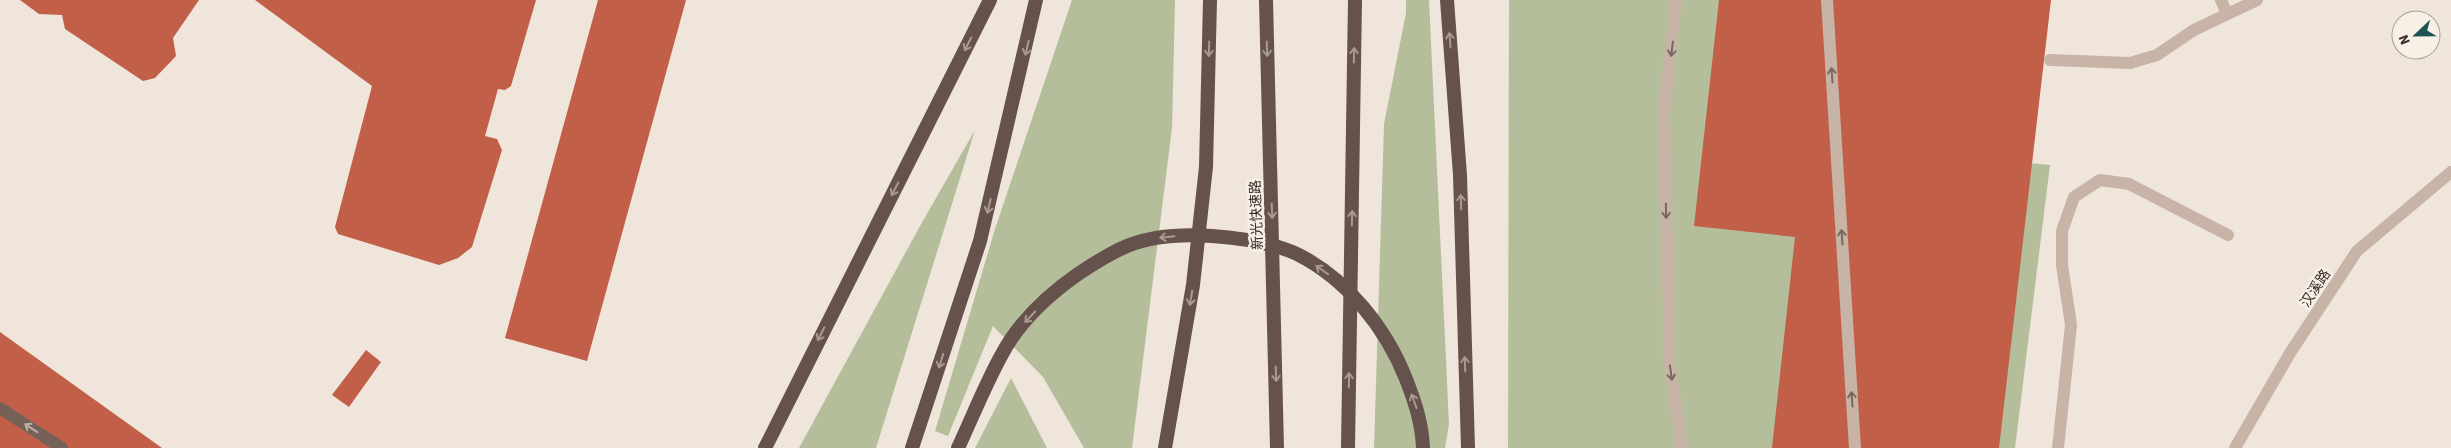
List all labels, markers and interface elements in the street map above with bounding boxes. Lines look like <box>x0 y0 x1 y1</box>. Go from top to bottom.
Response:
north arrow <box>2391 10 2441 60</box>
text: N <box>2394 31 2416 48</box>
one-way arrow <box>1445 32 1454 48</box>
one-way arrow <box>963 36 973 51</box>
one-way arrow <box>1022 39 1031 55</box>
one-way arrow <box>1204 40 1214 56</box>
one-way arrow <box>1262 40 1272 56</box>
one-way arrow <box>1667 40 1677 56</box>
one-way arrow <box>1349 48 1359 64</box>
one-way arrow <box>1827 67 1836 83</box>
street label: 新光快速路 <box>1246 180 1268 250</box>
one-way arrow <box>890 181 899 196</box>
one-way arrow <box>1456 194 1465 210</box>
one-way arrow <box>984 197 993 213</box>
one-way arrow <box>1661 202 1671 218</box>
one-way arrow <box>1267 203 1276 219</box>
one-way arrow <box>1347 210 1356 226</box>
one-way arrow <box>1837 229 1847 245</box>
one-way arrow <box>1159 232 1175 242</box>
one-way arrow <box>1315 265 1329 275</box>
street label: 汉溪路 <box>2296 266 2336 312</box>
one-way arrow <box>1186 289 1196 305</box>
one-way arrow <box>1024 311 1036 323</box>
one-way arrow <box>816 326 826 341</box>
one-way arrow <box>935 353 945 369</box>
one-way arrow <box>1460 357 1470 373</box>
one-way arrow <box>1271 365 1281 381</box>
one-way arrow <box>1666 365 1676 381</box>
one-way arrow <box>1344 372 1354 388</box>
one-way arrow <box>1848 392 1857 408</box>
one-way arrow <box>1409 393 1418 409</box>
one-way arrow <box>24 423 38 433</box>

